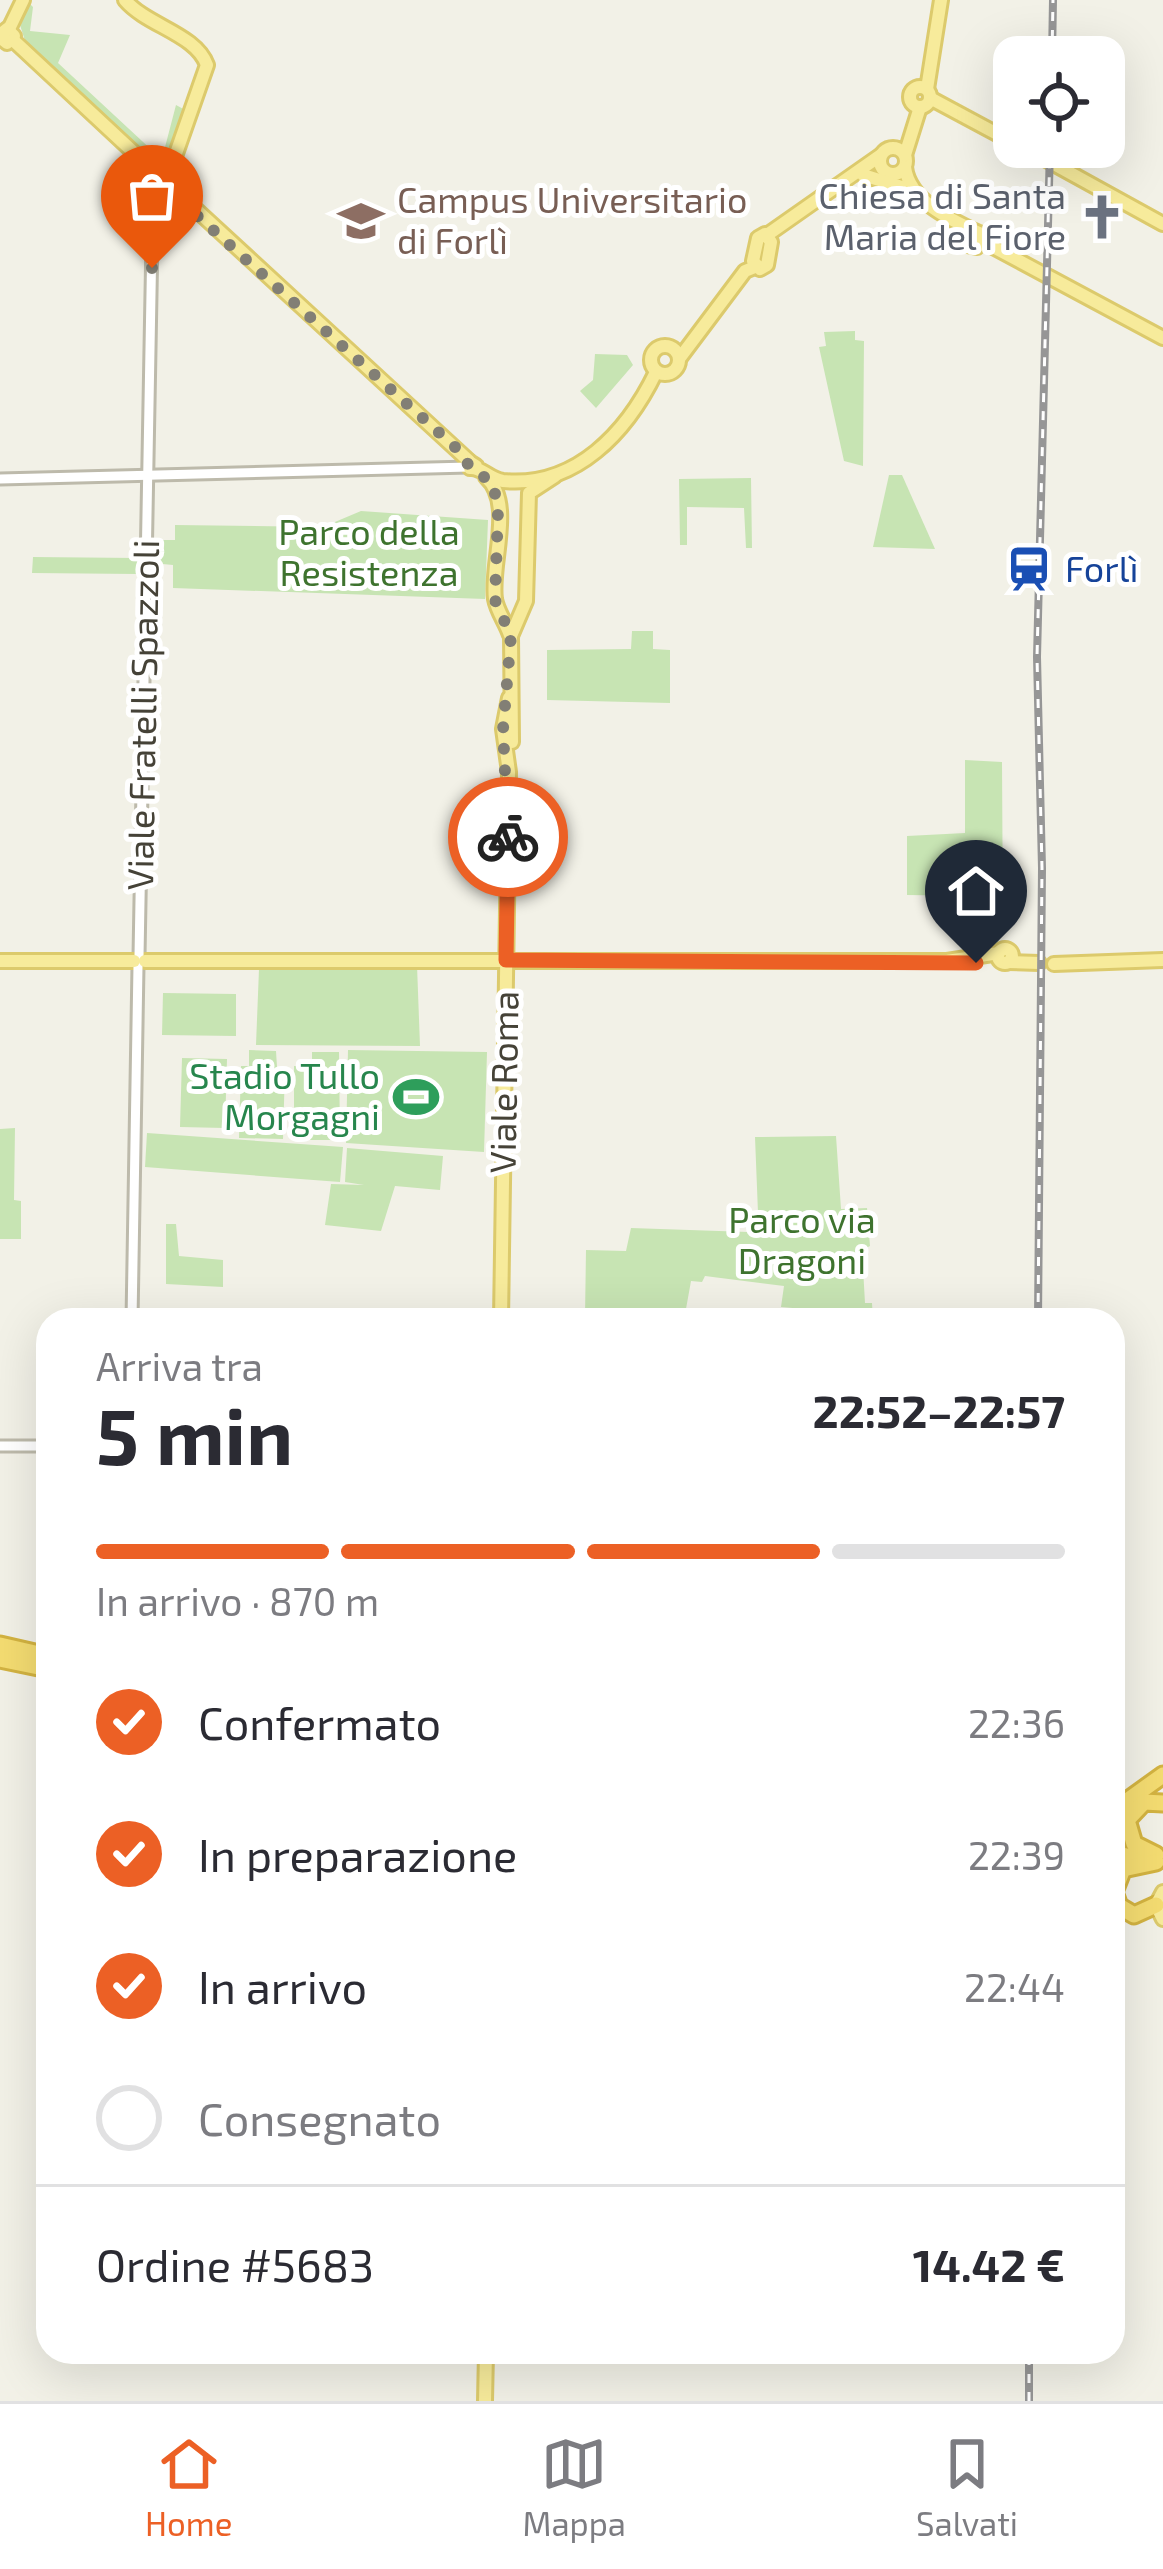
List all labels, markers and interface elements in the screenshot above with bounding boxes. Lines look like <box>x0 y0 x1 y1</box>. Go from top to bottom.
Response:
map controls <box>993 36 1125 168</box>
button: locate <box>993 36 1125 168</box>
pin <box>101 145 203 268</box>
icon: bag <box>119 163 185 229</box>
place label: Chiesa di Santa Maria del Fiore <box>818 173 1066 257</box>
place label: Campus Universitario di Forlì <box>397 177 748 261</box>
church icon: Chiesa di Santa Maria del Fiore <box>1077 192 1127 242</box>
school or university icon: Campus Universitario di Forlì <box>336 196 386 246</box>
park label: Parco della Resistenza <box>278 509 460 593</box>
street label: Viale Fratelli Spazzoli <box>117 539 166 891</box>
station icon: Forlì <box>1004 544 1054 594</box>
place label: Forlì <box>1065 546 1138 589</box>
courier <box>448 777 568 897</box>
icon: bike <box>475 804 541 870</box>
pin <box>925 840 1027 963</box>
icon: home <box>943 858 1009 924</box>
street label: Viale Roma <box>479 990 526 1174</box>
place label: Stadio Tullo Morgagni <box>189 1053 380 1137</box>
sports icon: Stadio Tullo Morgagni <box>391 1072 441 1122</box>
park label: Parco via Dragoni <box>728 1197 876 1281</box>
text: Arriva tra <box>96 1342 263 1389</box>
text: 22:52–22:57 <box>813 1383 1065 1437</box>
text: 5 min <box>96 1387 293 1481</box>
text: In arrivo · 870 m <box>96 1577 379 1624</box>
icon: check <box>96 1689 162 1755</box>
text: Confermato <box>198 1695 441 1749</box>
text: 22:36 <box>968 1699 1065 1746</box>
icon: check <box>96 1821 162 1887</box>
text: In preparazione <box>198 1827 517 1881</box>
text: 22:39 <box>968 1831 1065 1878</box>
icon: check <box>96 1953 162 2019</box>
text: In arrivo <box>198 1959 367 2013</box>
text: 22:44 <box>964 1963 1065 2010</box>
text: Consegnato <box>198 2091 441 2145</box>
text: Ordine #5683 <box>96 2237 374 2291</box>
text: 14.42 € <box>913 2237 1065 2291</box>
tab: Home <box>145 2431 232 2543</box>
tab: Mappa <box>523 2431 626 2543</box>
tab: Salvati <box>916 2431 1018 2543</box>

